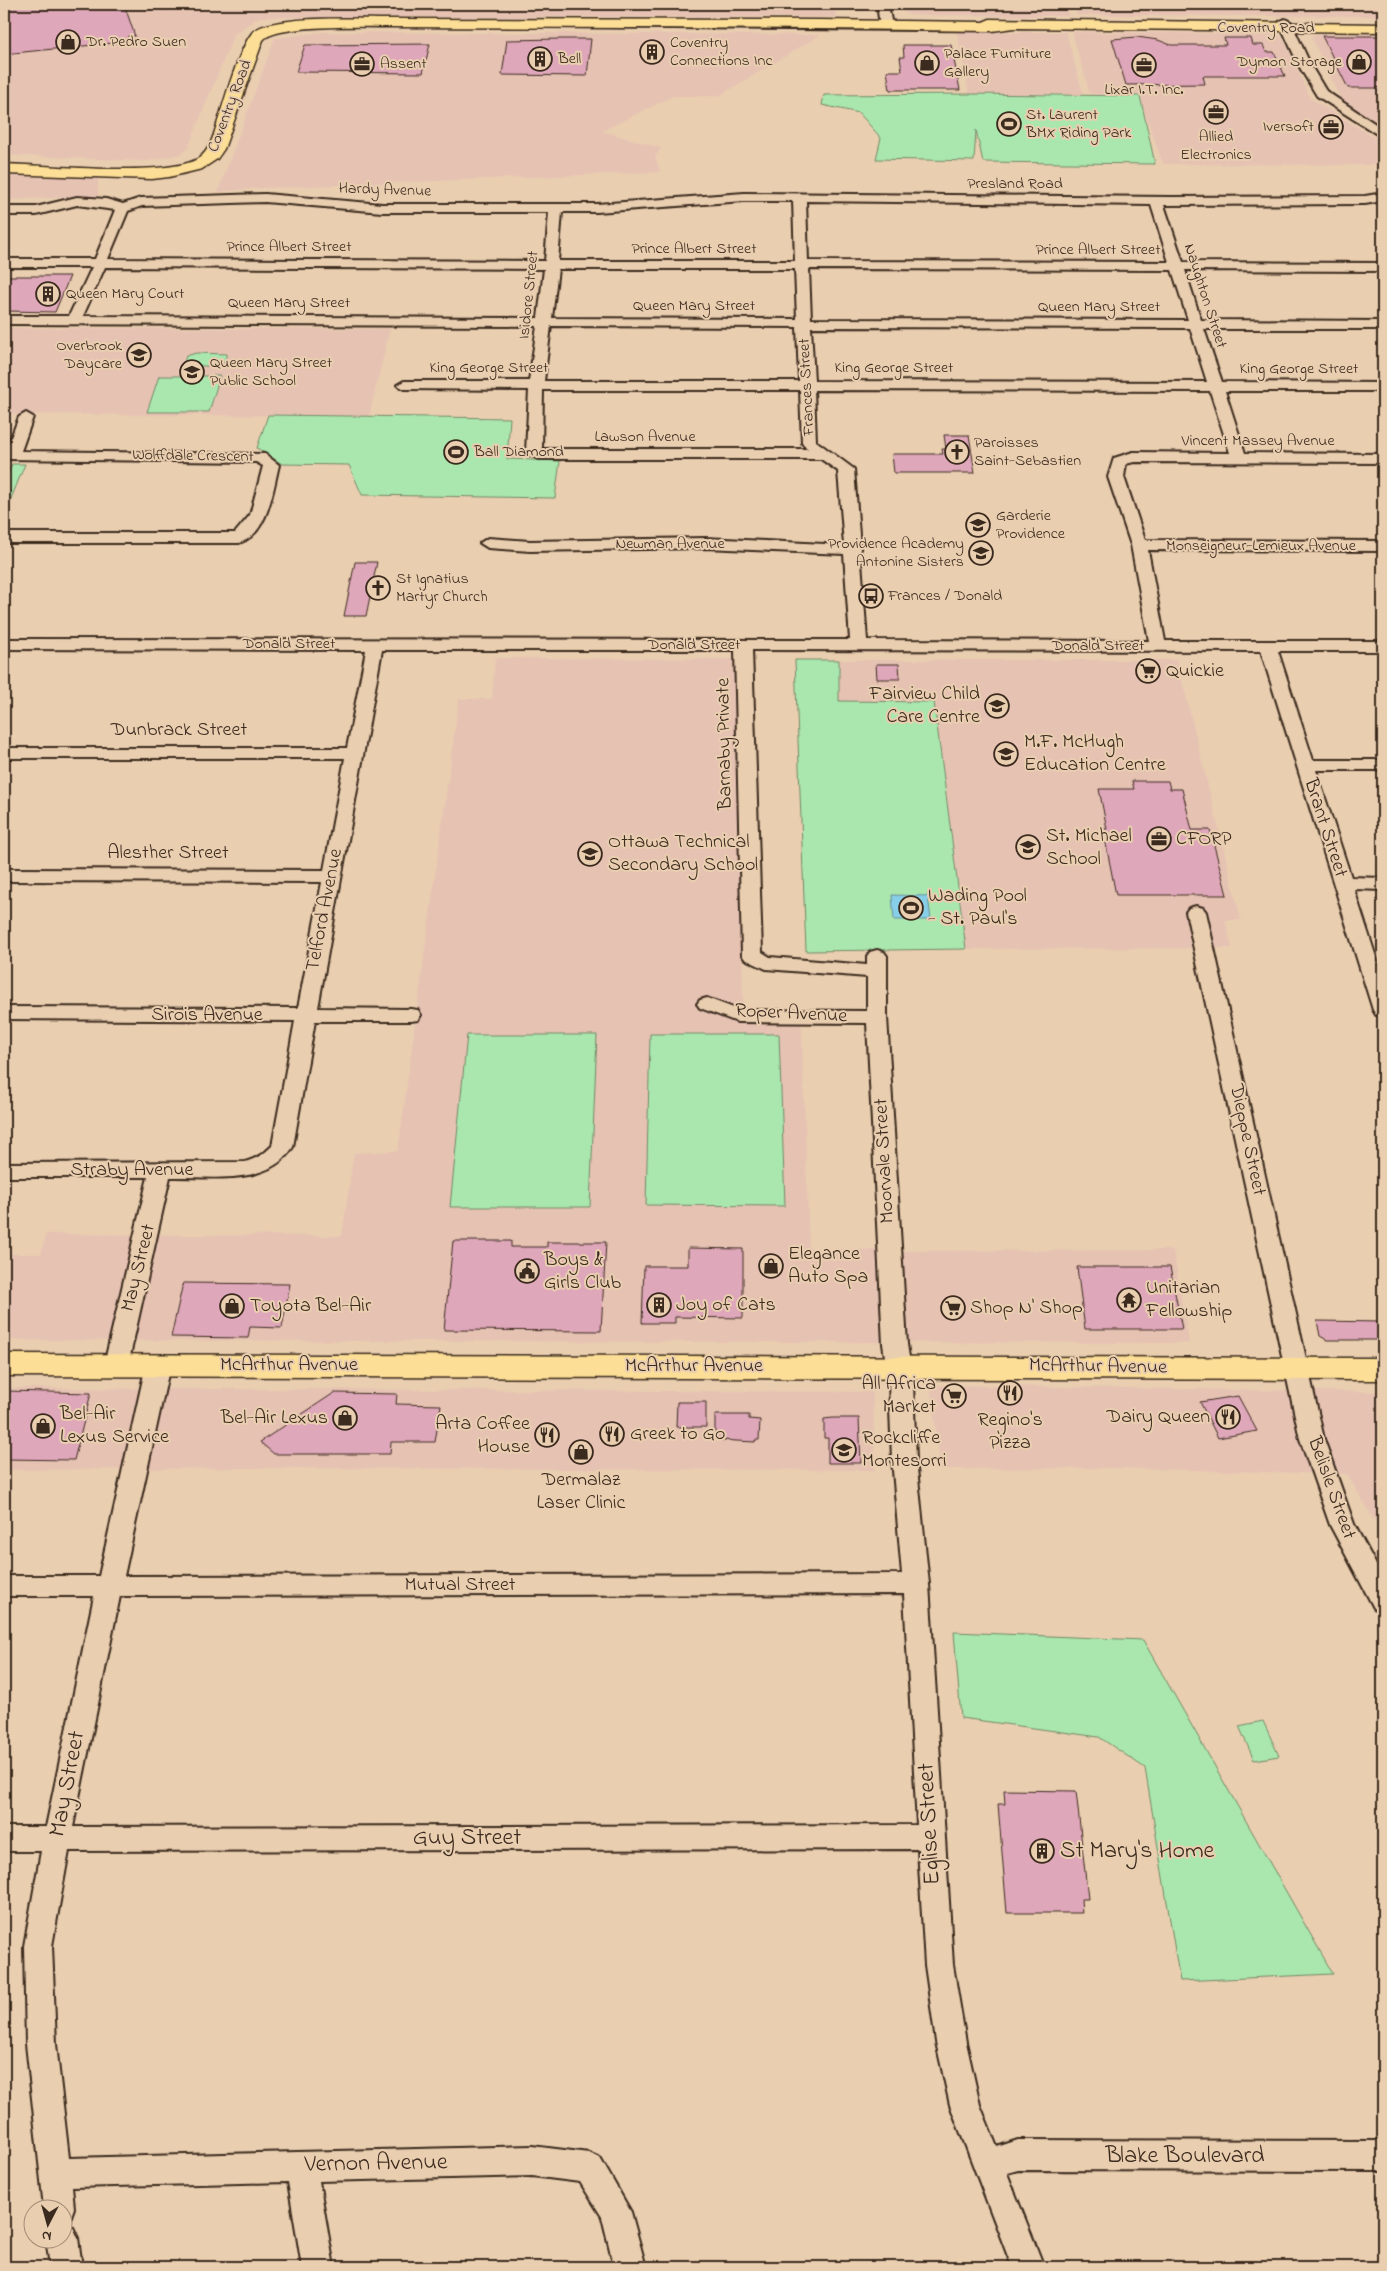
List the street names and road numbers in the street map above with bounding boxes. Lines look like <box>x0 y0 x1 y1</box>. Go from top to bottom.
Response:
street label: Coventry Road <box>1218 16 1314 40</box>
street label: Coventry Road <box>201 56 259 156</box>
street label: Presland Road <box>967 172 1063 196</box>
street label: Hardy Avenue <box>338 176 433 204</box>
street label: Prince Albert Street <box>226 235 352 259</box>
street label: Prince Albert Street <box>631 237 757 261</box>
street label: Prince Albert Street <box>1035 238 1161 262</box>
street label: Naughton Street <box>1177 241 1233 352</box>
street label: Isidore Street <box>512 249 546 340</box>
street label: Queen Mary Street <box>228 291 351 315</box>
street label: Queen Mary Street <box>633 294 756 318</box>
street label: Queen Mary Street <box>1038 295 1161 319</box>
street label: Frances Street <box>792 337 822 437</box>
street label: King George Street <box>430 356 549 380</box>
street label: King George Street <box>835 356 954 380</box>
street label: King George Street <box>1240 357 1359 381</box>
street label: Lawson Avenue <box>594 425 696 449</box>
street label: Vincent Massey Avenue <box>1180 429 1335 453</box>
street label: Wolffdale Crescent <box>132 443 255 469</box>
street label: Newman Avenue <box>615 532 725 556</box>
street label: Monseigneur-Lemieux Avenue <box>1166 534 1357 558</box>
street label: Donald Street <box>242 632 336 656</box>
street label: Donald Street <box>647 633 741 657</box>
street label: Donald Street <box>1051 634 1145 658</box>
street label: Barnaby Private <box>709 678 741 811</box>
street label: Dunbrack Street <box>110 716 248 745</box>
street label: Brant Street <box>1295 774 1355 881</box>
street label: Alesther Street <box>107 839 229 868</box>
street label: Telford Avenue <box>299 846 351 974</box>
street label: Roper Avenue <box>734 997 848 1031</box>
street label: Sirois Avenue <box>151 1001 263 1030</box>
street label: Dieppe Street <box>1221 1081 1273 1199</box>
street label: Moorvale Street <box>867 1097 903 1224</box>
street label: Straby Avenue <box>70 1156 194 1185</box>
street label: May Street <box>114 1221 164 1315</box>
street label: McArthur Avenue <box>220 1351 358 1380</box>
street label: McArthur Avenue <box>1029 1351 1167 1383</box>
street label: McArthur Avenue <box>625 1352 763 1381</box>
street label: Belisle Street <box>1299 1432 1363 1544</box>
street label: Mutual Street <box>404 1571 516 1600</box>
street label: May Street <box>41 1728 96 1840</box>
street label: Eglise Street <box>909 1762 951 1886</box>
street label: Guy Street <box>413 1821 521 1857</box>
street label: Blake Boulevard <box>1104 2139 1265 2174</box>
street label: Vernon Avenue <box>303 2145 448 2183</box>

